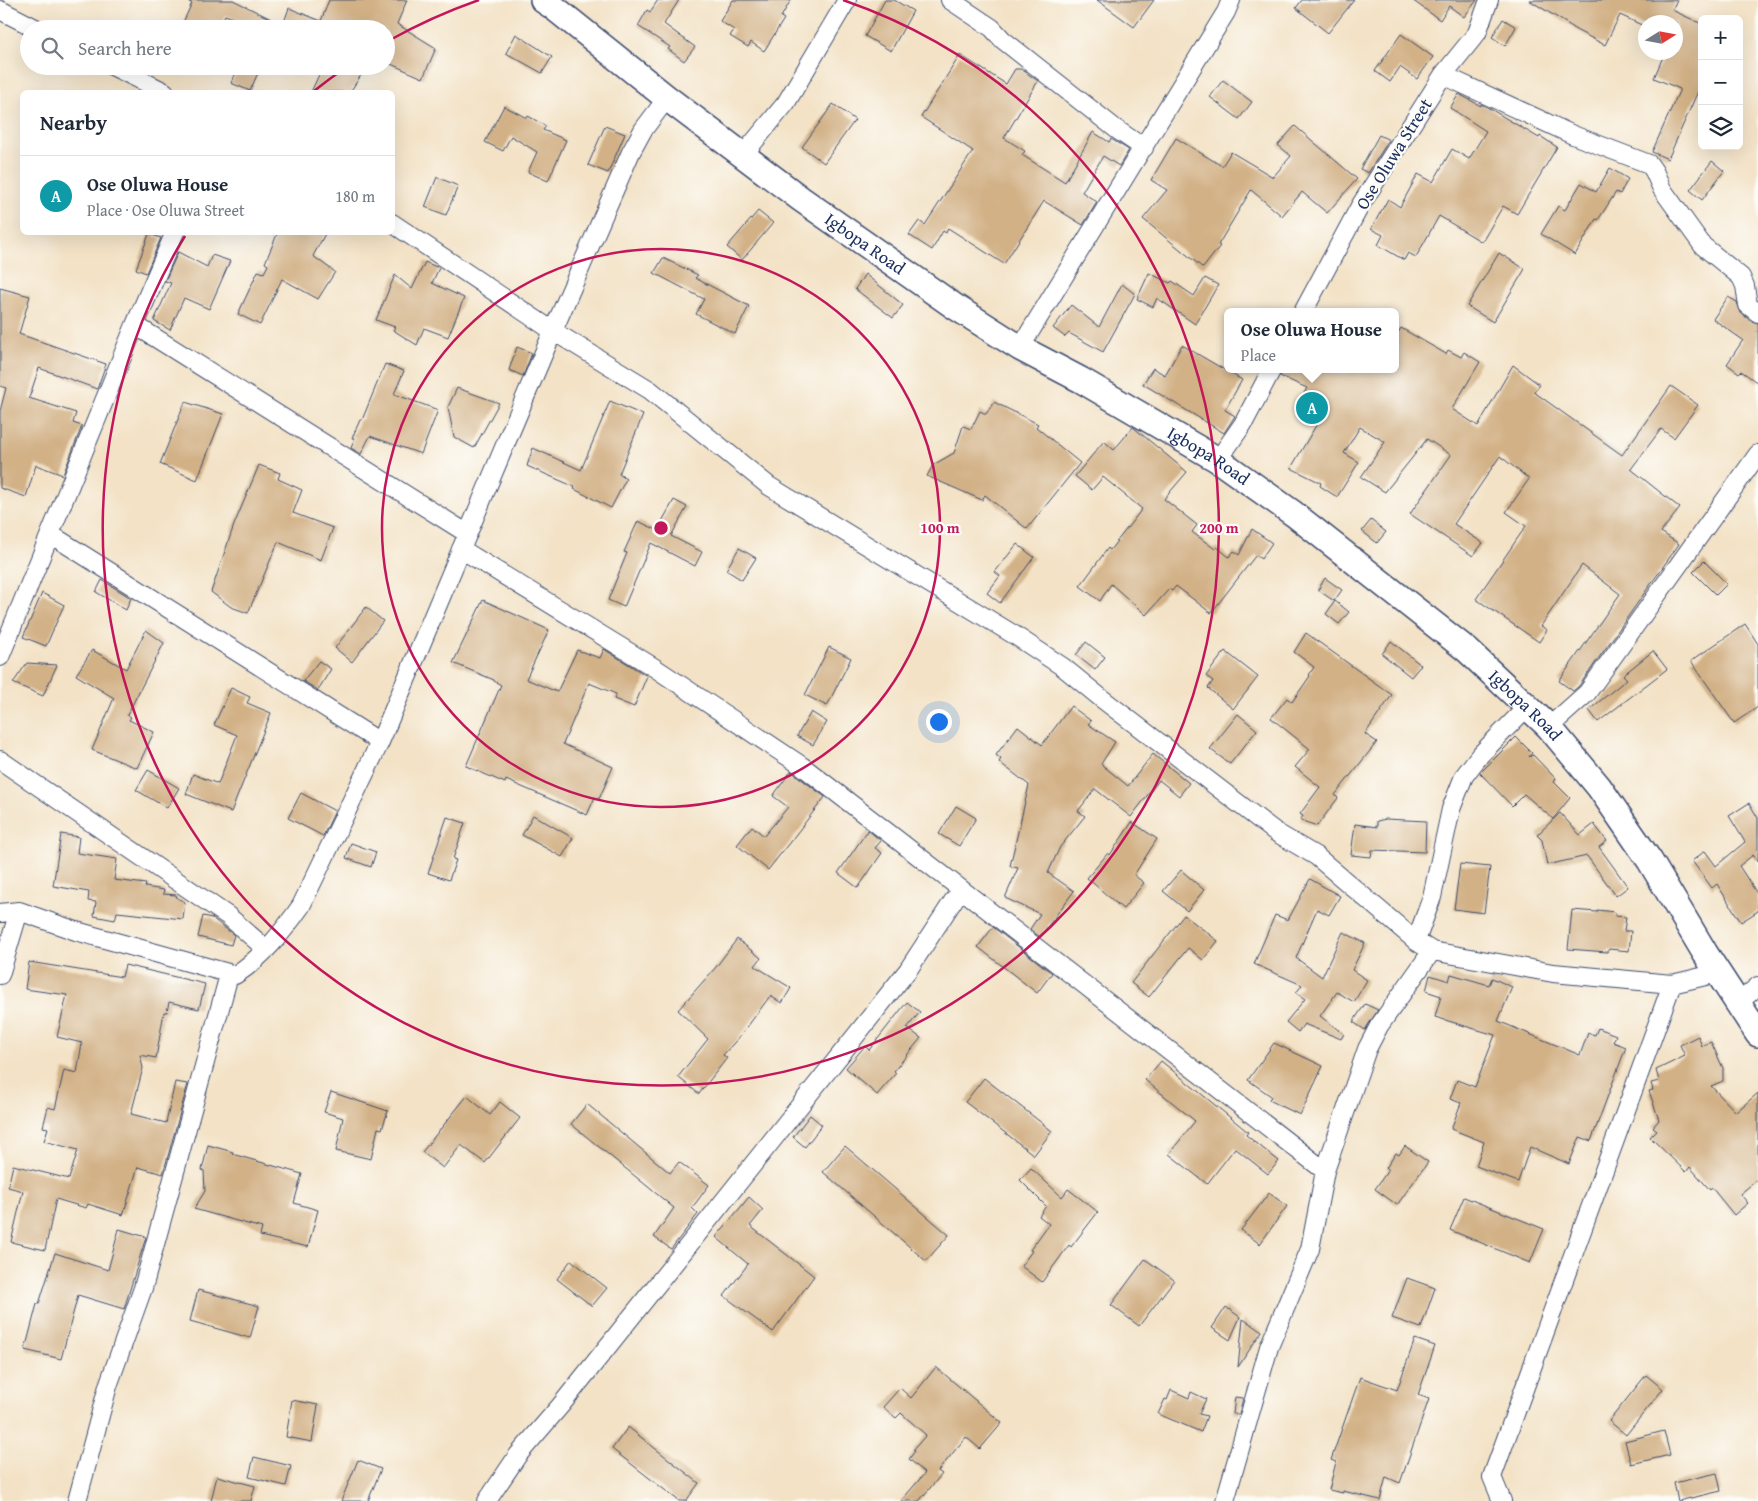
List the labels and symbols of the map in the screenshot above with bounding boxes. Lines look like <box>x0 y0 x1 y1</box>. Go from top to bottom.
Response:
north arrow <box>1638 15 1683 60</box>
street label: Ose Oluwa Street <box>1349 92 1439 215</box>
street label: Igbopa Road <box>819 206 911 281</box>
pin: A <box>1296 389 1328 427</box>
street label: Igbopa Road <box>1162 419 1256 492</box>
text: 100 m <box>920 517 960 538</box>
text: 200 m <box>1199 517 1239 538</box>
centre of rings <box>652 519 670 537</box>
street label: Igbopa Road <box>1483 663 1569 747</box>
your location <box>926 709 952 735</box>

